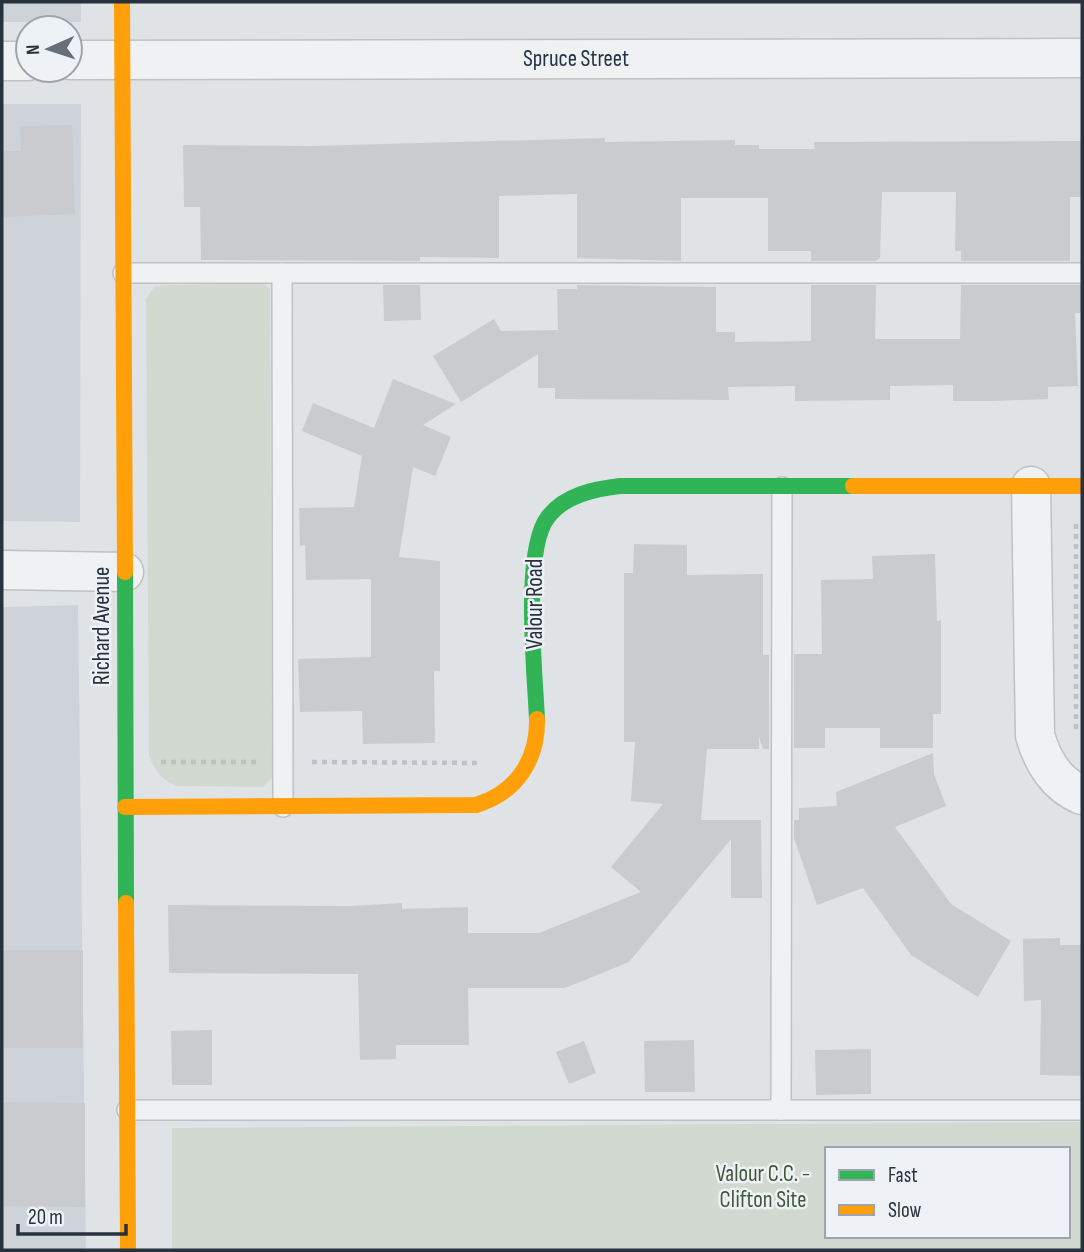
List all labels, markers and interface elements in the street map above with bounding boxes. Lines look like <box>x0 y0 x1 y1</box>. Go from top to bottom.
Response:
north arrow <box>14 14 84 84</box>
text: N <box>22 44 45 55</box>
street label: Spruce Street <box>523 45 629 73</box>
street label: Valour Road <box>521 559 549 649</box>
street label: Richard Avenue <box>88 567 116 685</box>
legend <box>825 1147 1070 1238</box>
park label: Valour C.C. - Clifton Site <box>716 1160 810 1214</box>
text: Fast <box>888 1163 918 1188</box>
scale bar <box>18 1192 126 1236</box>
text: Slow <box>888 1198 922 1223</box>
text: 20 m <box>28 1205 63 1230</box>

